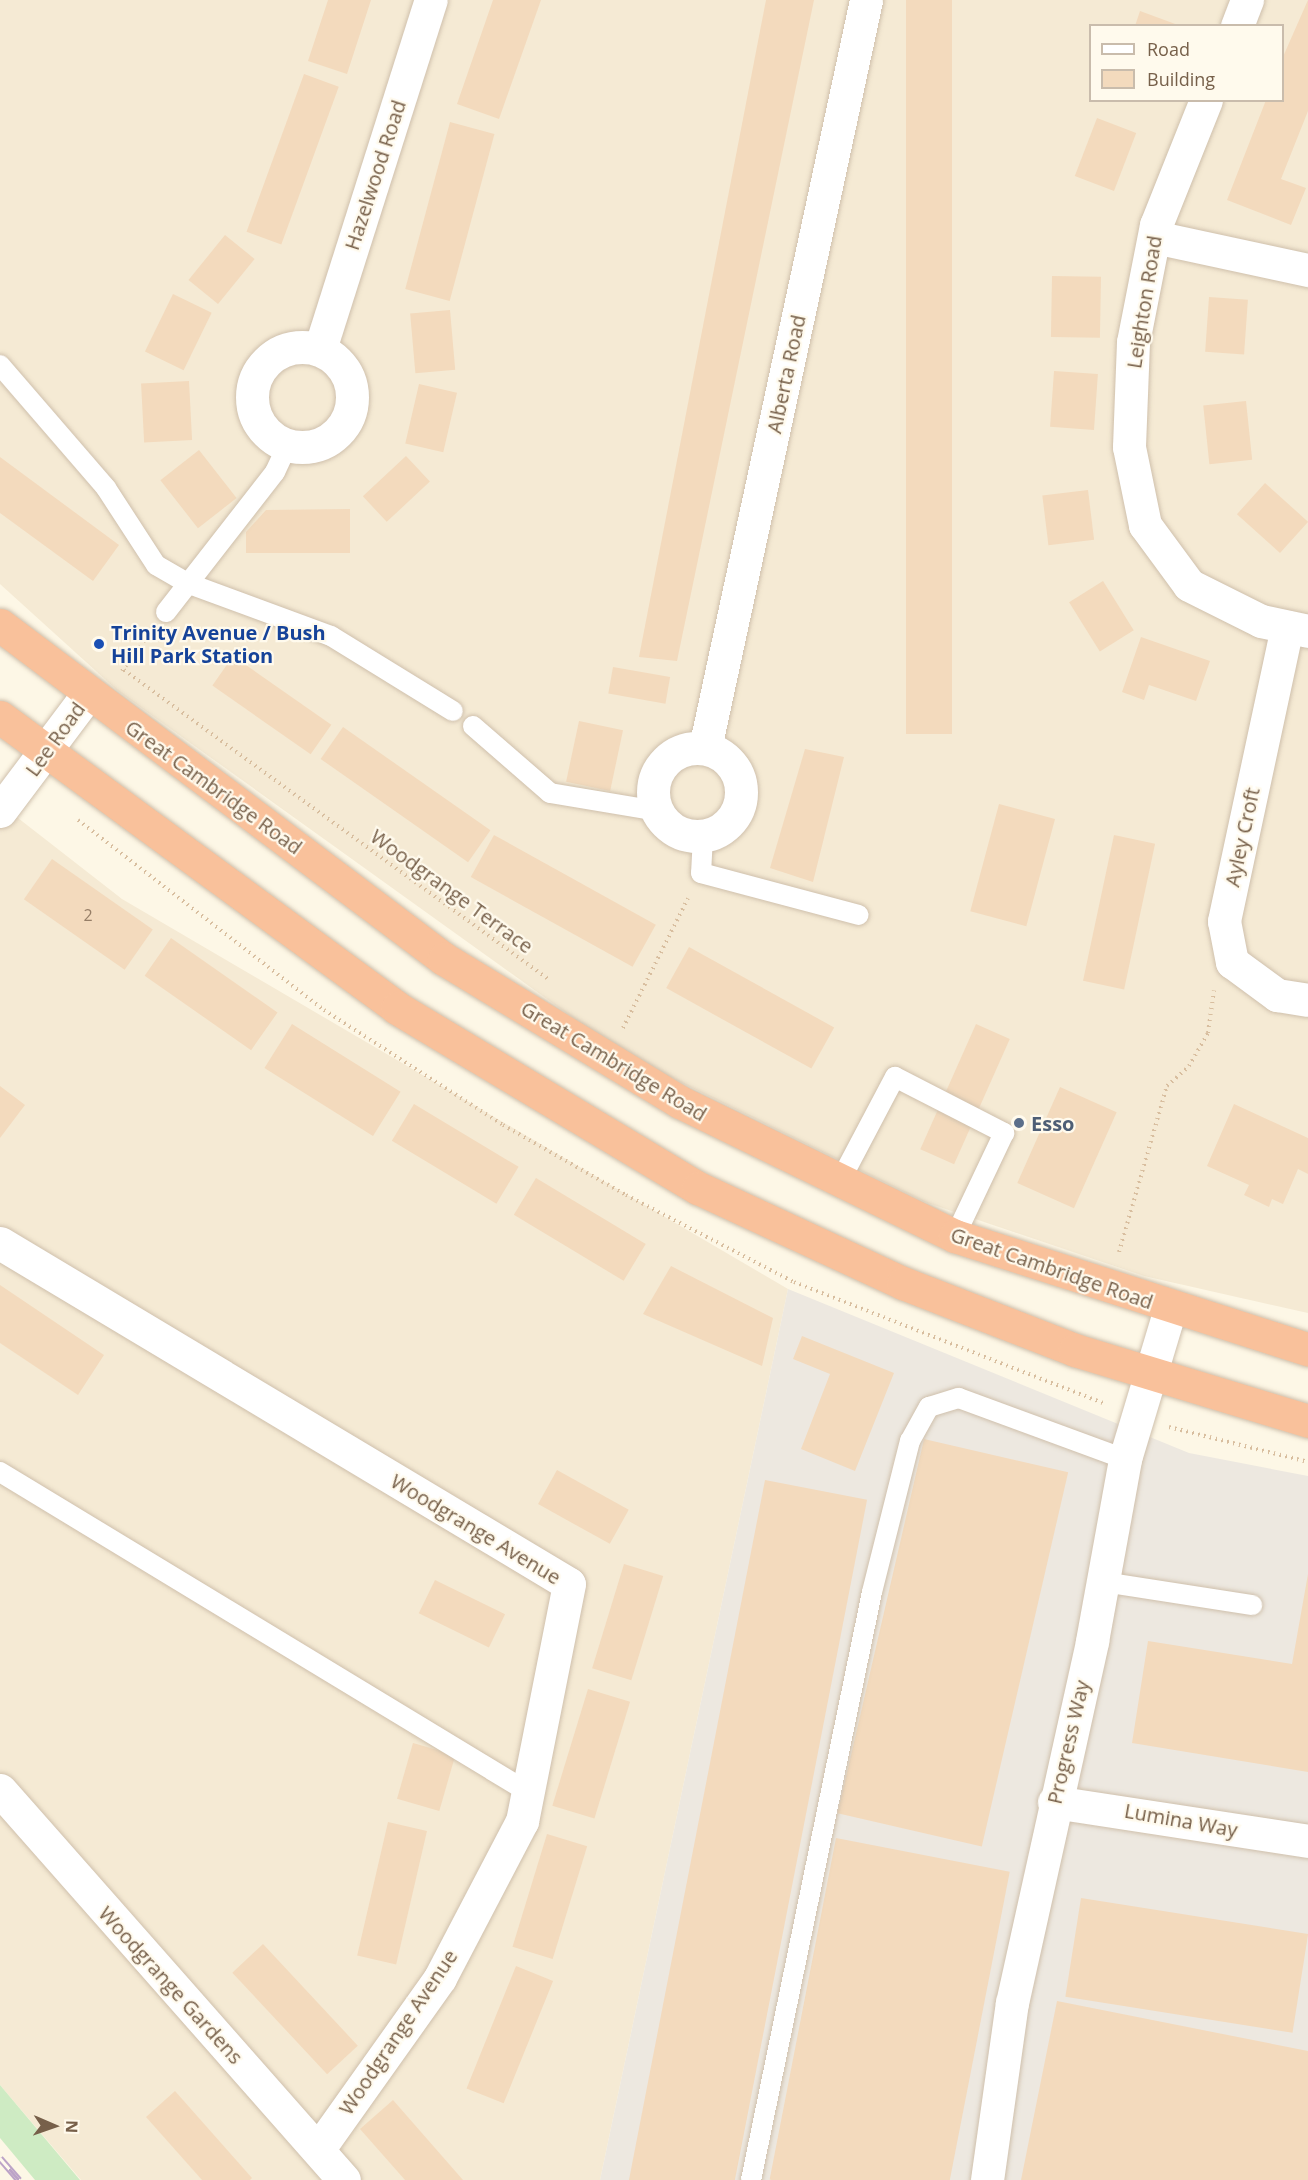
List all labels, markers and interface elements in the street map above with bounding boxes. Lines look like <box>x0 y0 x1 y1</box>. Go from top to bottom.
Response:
legend <box>1089 24 1284 102</box>
text: Road <box>1147 37 1190 61</box>
text: Building <box>1147 67 1215 91</box>
street label: Hazelwood Road <box>339 97 411 253</box>
street label: Leighton Road <box>1122 234 1166 370</box>
street label: Alberta Road <box>762 313 810 435</box>
place label: Trinity Avenue / Bush Hill Park Station <box>111 620 326 667</box>
marker: Trinity Avenue / Bush Hill Park Station <box>92 637 106 651</box>
street label: Lee Road <box>20 697 90 781</box>
street label: Great Cambridge Road <box>121 715 307 859</box>
street label: Ayley Croft <box>1220 785 1264 889</box>
street label: Woodgrange Terrace <box>366 824 538 958</box>
house number: 2 <box>83 905 93 925</box>
street label: Great Cambridge Road <box>517 996 711 1126</box>
place label: Esso <box>1031 1111 1074 1135</box>
marker: Esso <box>1012 1116 1026 1130</box>
street label: Great Cambridge Road <box>948 1222 1156 1314</box>
street label: Woodgrange Avenue <box>387 1469 565 1589</box>
street label: Progress Way <box>1042 1678 1094 1806</box>
street label: Lumina Way <box>1123 1798 1239 1842</box>
street label: Woodgrange Gardens <box>94 1901 248 2069</box>
street label: Woodgrange Avenue <box>334 1945 462 2119</box>
north arrow <box>24 2096 84 2156</box>
text: N <box>61 2120 83 2134</box>

